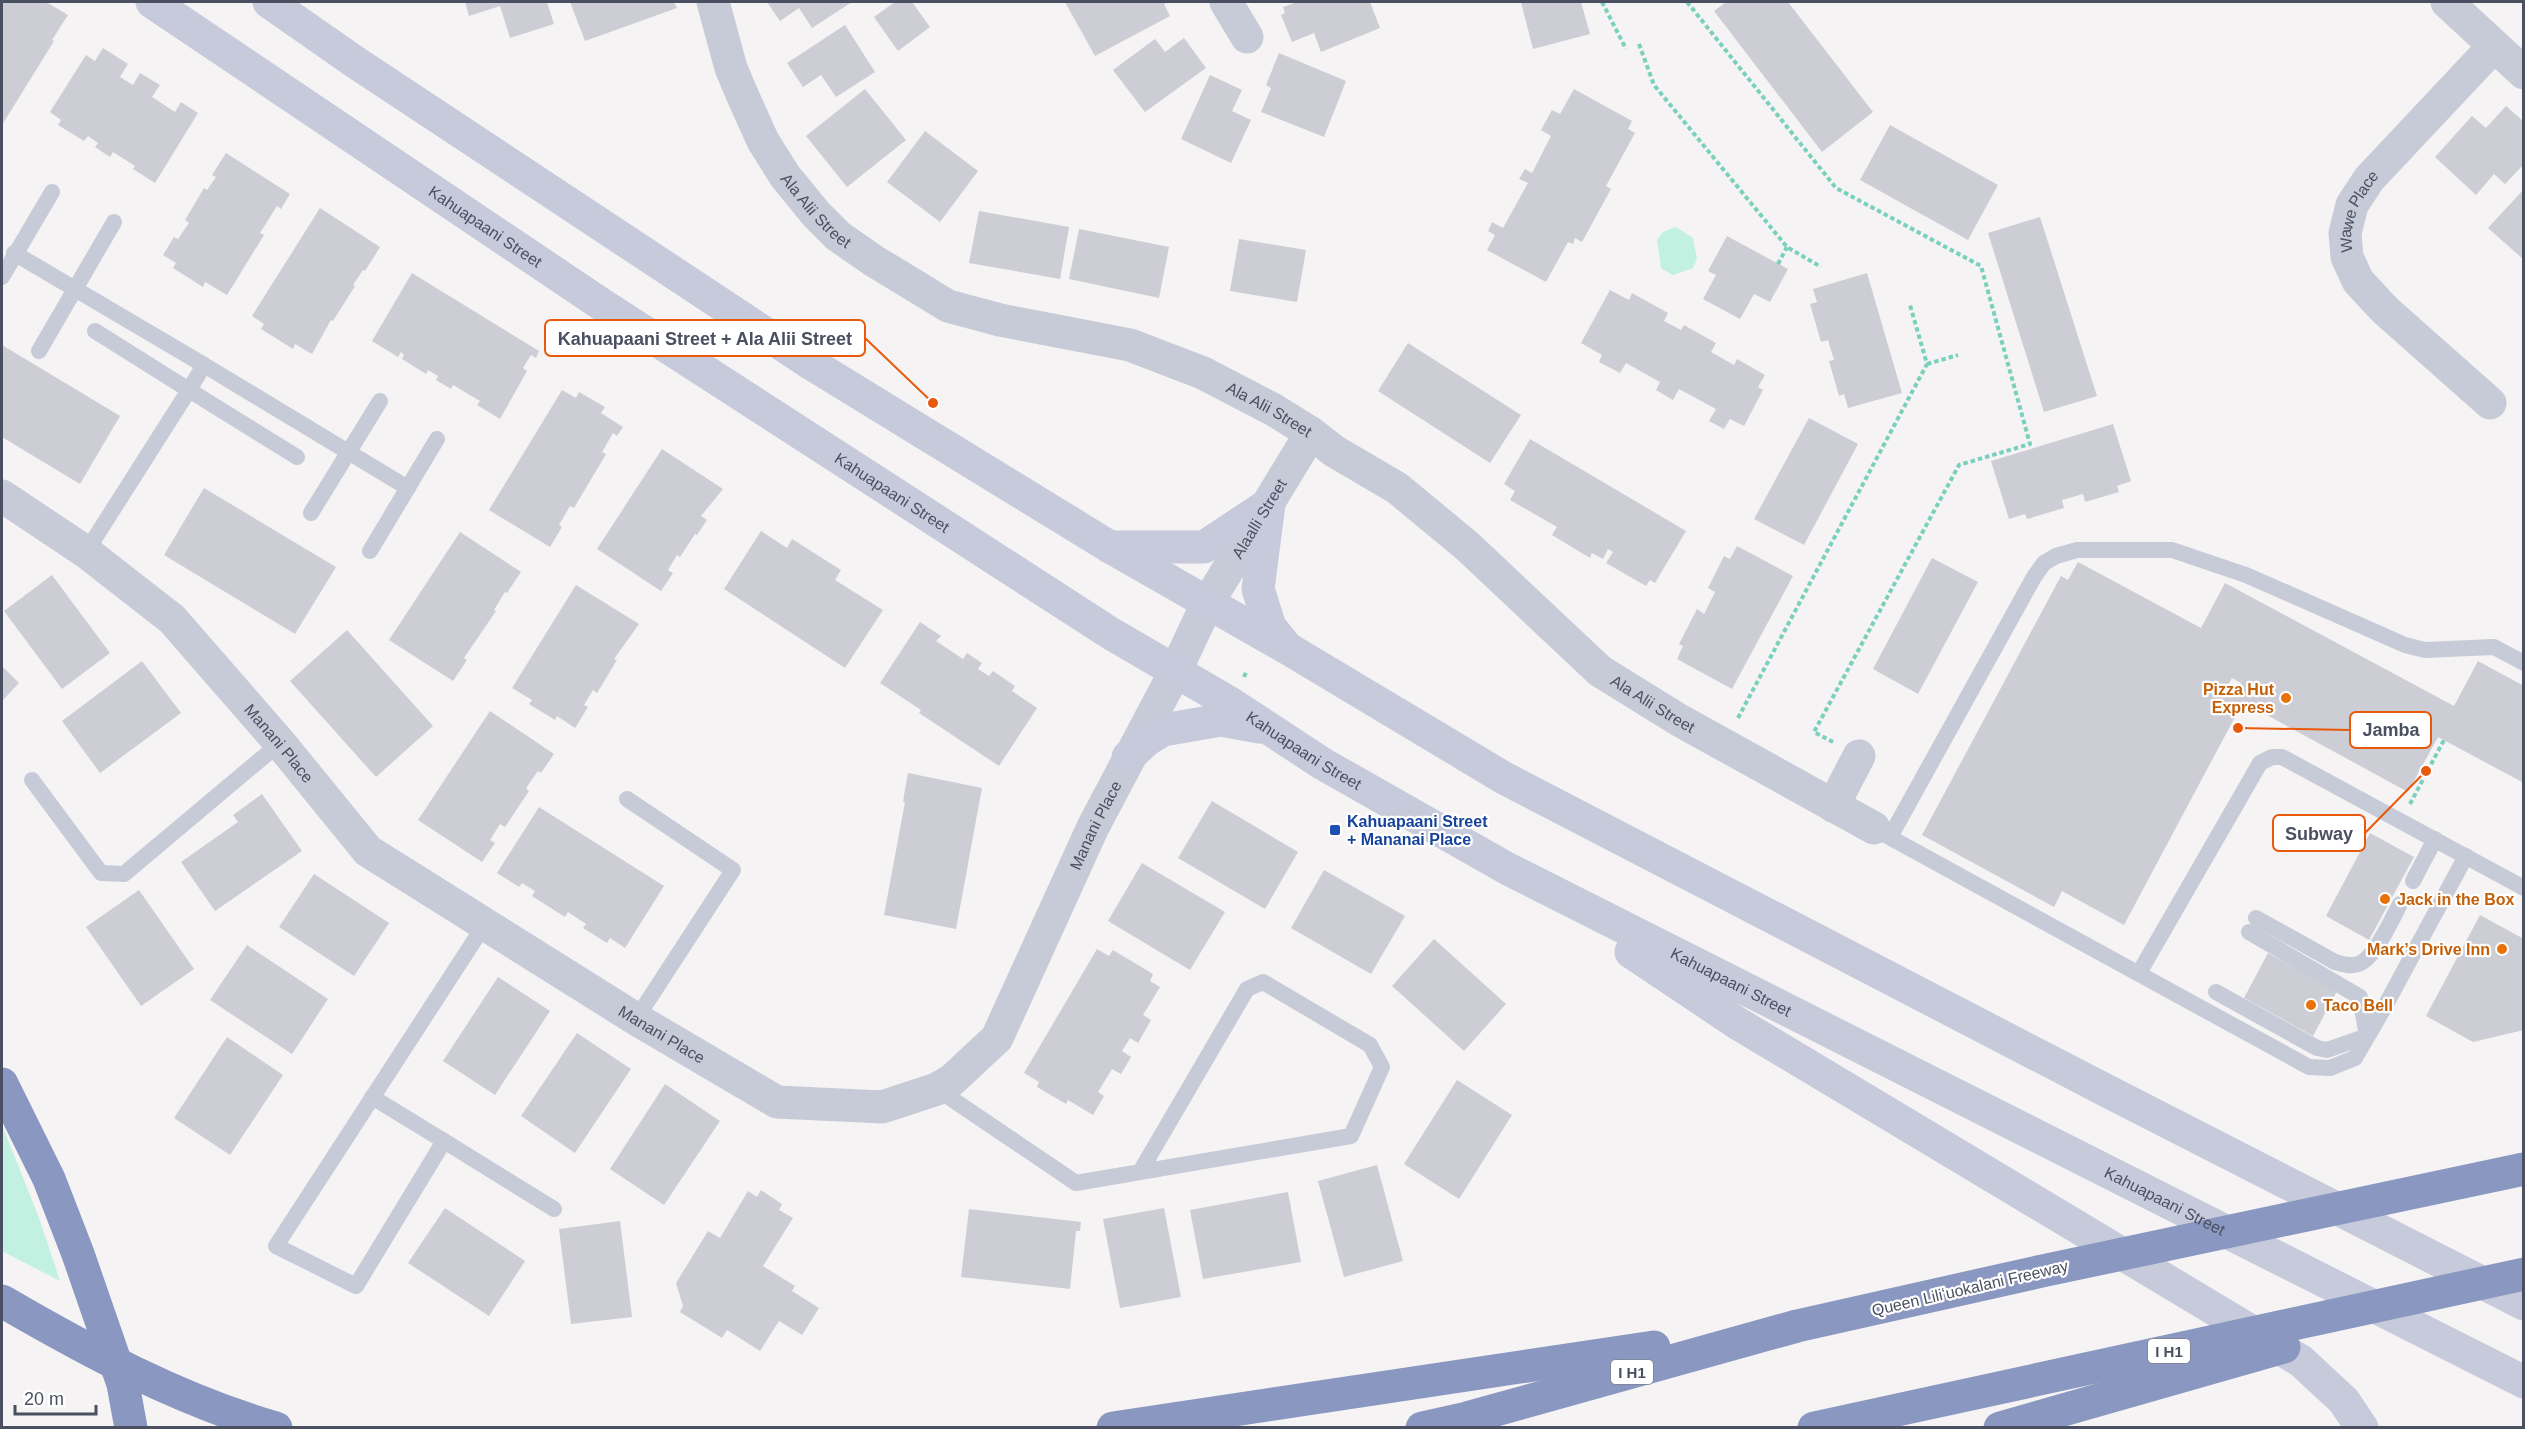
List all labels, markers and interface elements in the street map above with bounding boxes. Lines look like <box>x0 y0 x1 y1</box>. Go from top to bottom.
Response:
street label: Wawe Place <box>2336 167 2381 253</box>
street label: Ala Alii Street <box>778 170 855 251</box>
street label: Kahuapaani Street <box>426 182 546 271</box>
callout: Kahuapaani Street + Ala Alii Street <box>545 320 865 356</box>
text: Kahuapaani Street + Ala Alii Street <box>558 329 852 349</box>
street label: Ala Alii Street <box>1224 378 1316 440</box>
street label: Kahuapaani Street <box>832 449 953 536</box>
street label: Alaalli Street <box>1228 475 1290 561</box>
street label: Ala Alii Street <box>1608 671 1698 736</box>
place label: Pizza Hut Express <box>2203 681 2275 716</box>
marker: Pizza Hut Express <box>2279 691 2293 705</box>
street label: Manani Place <box>241 701 317 786</box>
street label: Kahuapaani Street <box>1243 708 1365 793</box>
callout: Jamba <box>2350 712 2431 748</box>
text: Jamba <box>2362 720 2420 740</box>
street label: Manani Place <box>1066 778 1124 872</box>
place label: Kahuapaani Street + Mananai Place <box>1347 813 1488 848</box>
callout: Subway <box>2273 815 2365 851</box>
marker: Kahuapaani Street + Mananai Place <box>1328 823 1342 837</box>
text: Subway <box>2285 824 2353 844</box>
place label: Jack in the Box <box>2397 891 2514 908</box>
marker: Jack in the Box <box>2378 892 2392 906</box>
place label: Mark’s Drive Inn <box>2367 941 2490 958</box>
marker: Mark’s Drive Inn <box>2495 942 2509 956</box>
street label: Kahuapaani Street <box>1668 944 1795 1019</box>
place label: Taco Bell <box>2323 997 2393 1014</box>
marker: Taco Bell <box>2304 998 2318 1012</box>
street label: Manani Place <box>616 1002 708 1066</box>
street label: Kahuapaani Street <box>2102 1163 2228 1238</box>
street label: Queen Liliʻuokalani Freeway <box>1870 1257 2070 1319</box>
road number: I H1 <box>2148 1339 2190 1363</box>
road number: I H1 <box>1611 1360 1653 1384</box>
scale bar <box>15 1378 96 1416</box>
text: 20 m <box>24 1389 64 1409</box>

